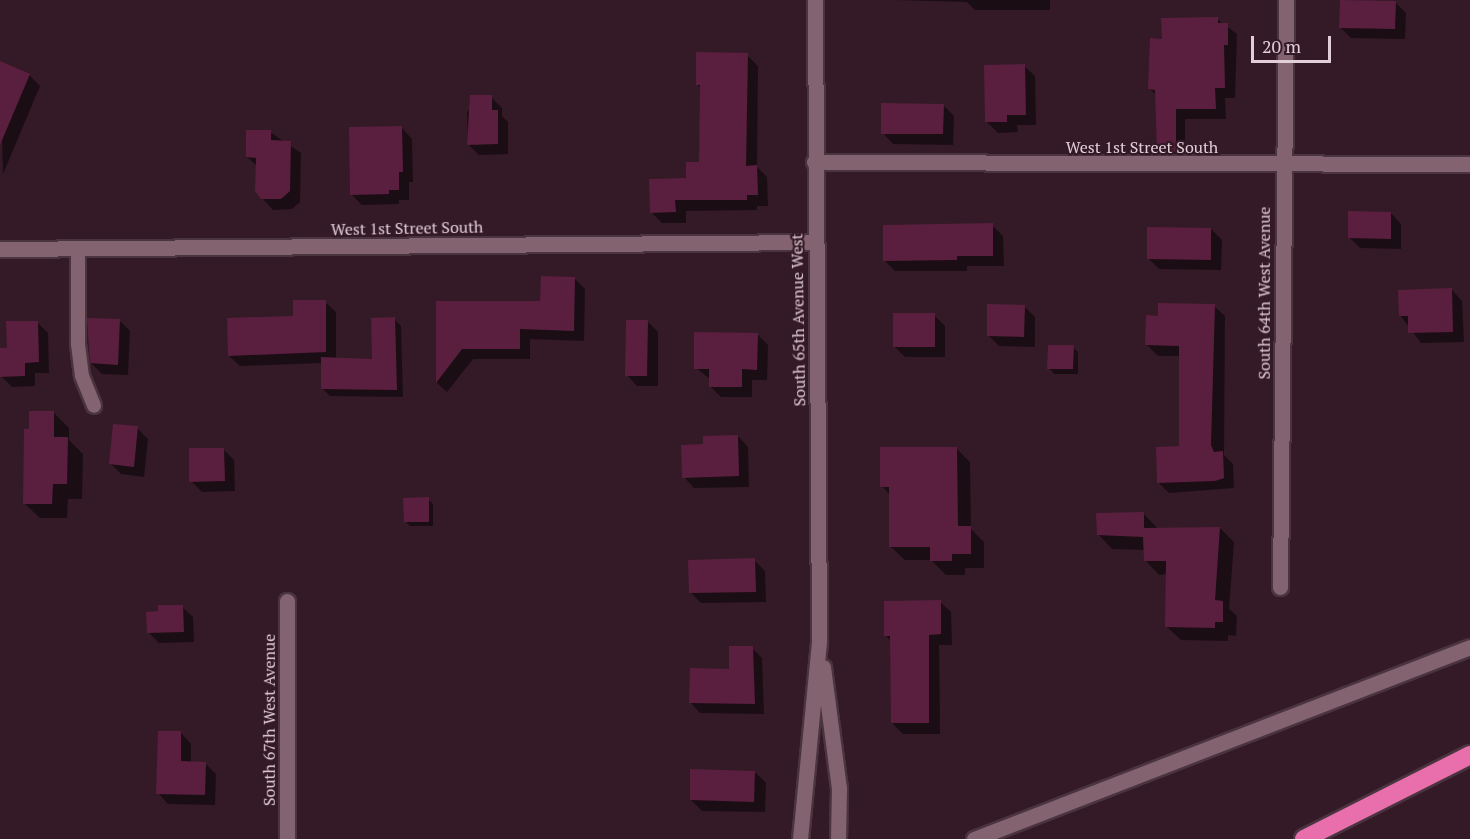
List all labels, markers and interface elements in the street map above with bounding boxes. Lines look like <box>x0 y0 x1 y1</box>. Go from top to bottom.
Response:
scale bar <box>1254 24 1334 62</box>
text: 20 m <box>1262 34 1301 58</box>
street label: West 1st Street South <box>1066 137 1218 157</box>
street label: South 64th West Avenue <box>1254 206 1274 380</box>
street label: West 1st Street South <box>331 217 483 239</box>
street label: South 65th Avenue West <box>787 233 809 407</box>
street label: South 67th West Avenue <box>259 634 279 806</box>

